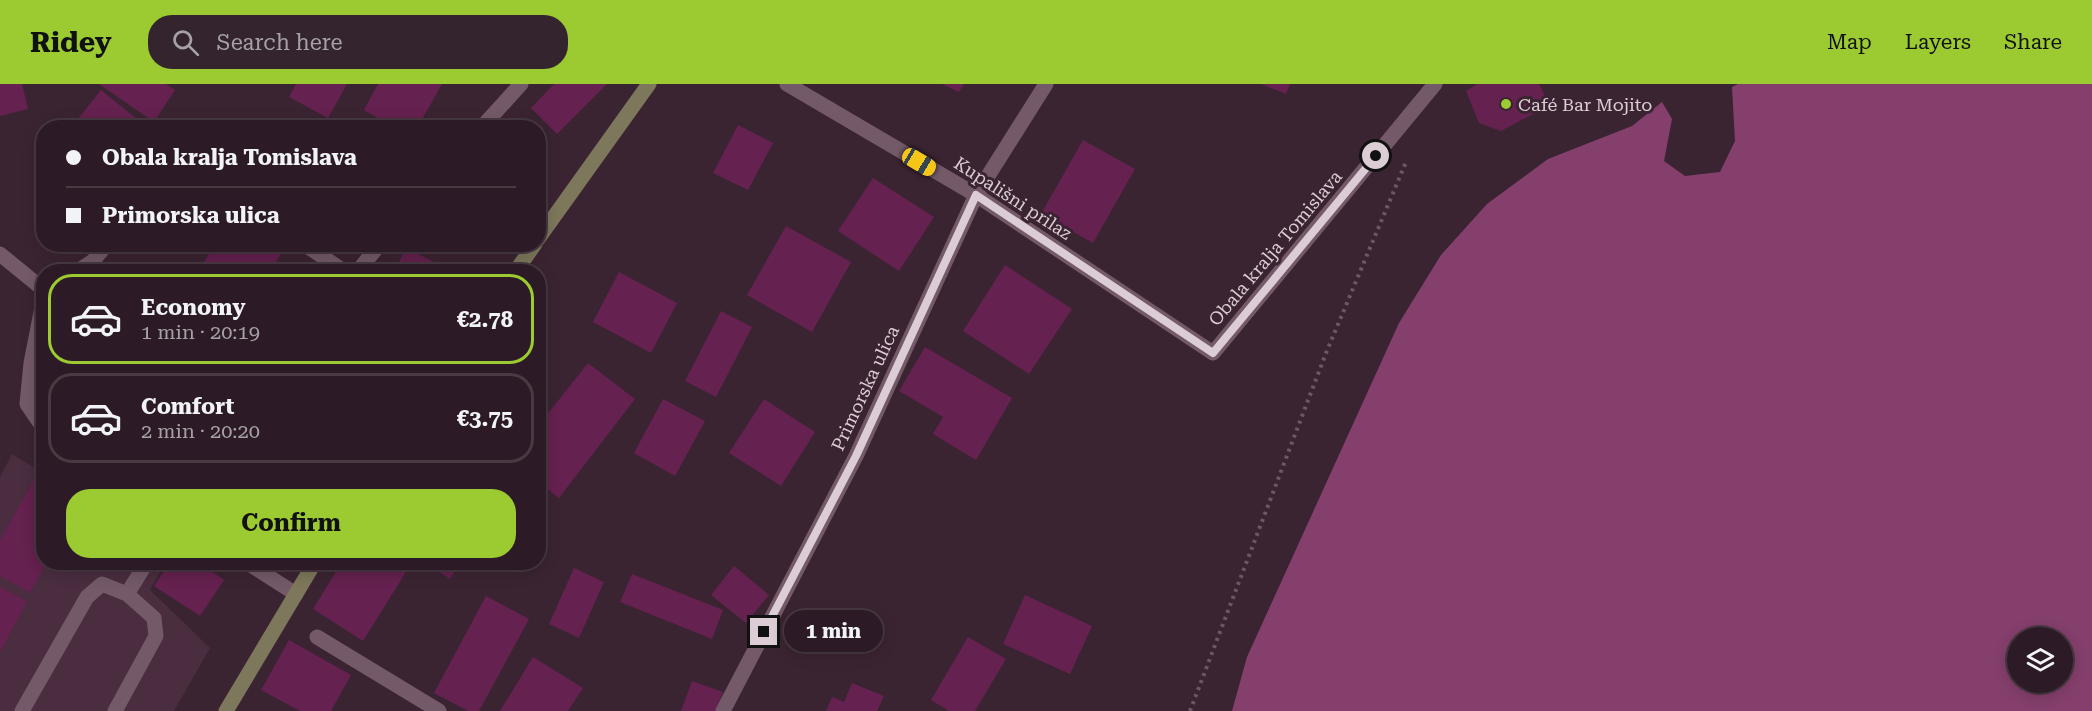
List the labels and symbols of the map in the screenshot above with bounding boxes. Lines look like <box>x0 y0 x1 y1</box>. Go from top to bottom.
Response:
place label: Café Bar Mojito <box>1518 94 1652 115</box>
marker: Café Bar Mojito <box>1499 97 1513 111</box>
route start <box>1362 142 1389 169</box>
car <box>899 145 939 179</box>
street label: Kupališni prilaz <box>950 152 1076 244</box>
street label: Obala kralja Tomislava <box>1204 166 1346 330</box>
street label: Primorska ulica <box>827 322 903 454</box>
callout: 1 min <box>785 611 884 653</box>
route end <box>750 618 777 645</box>

